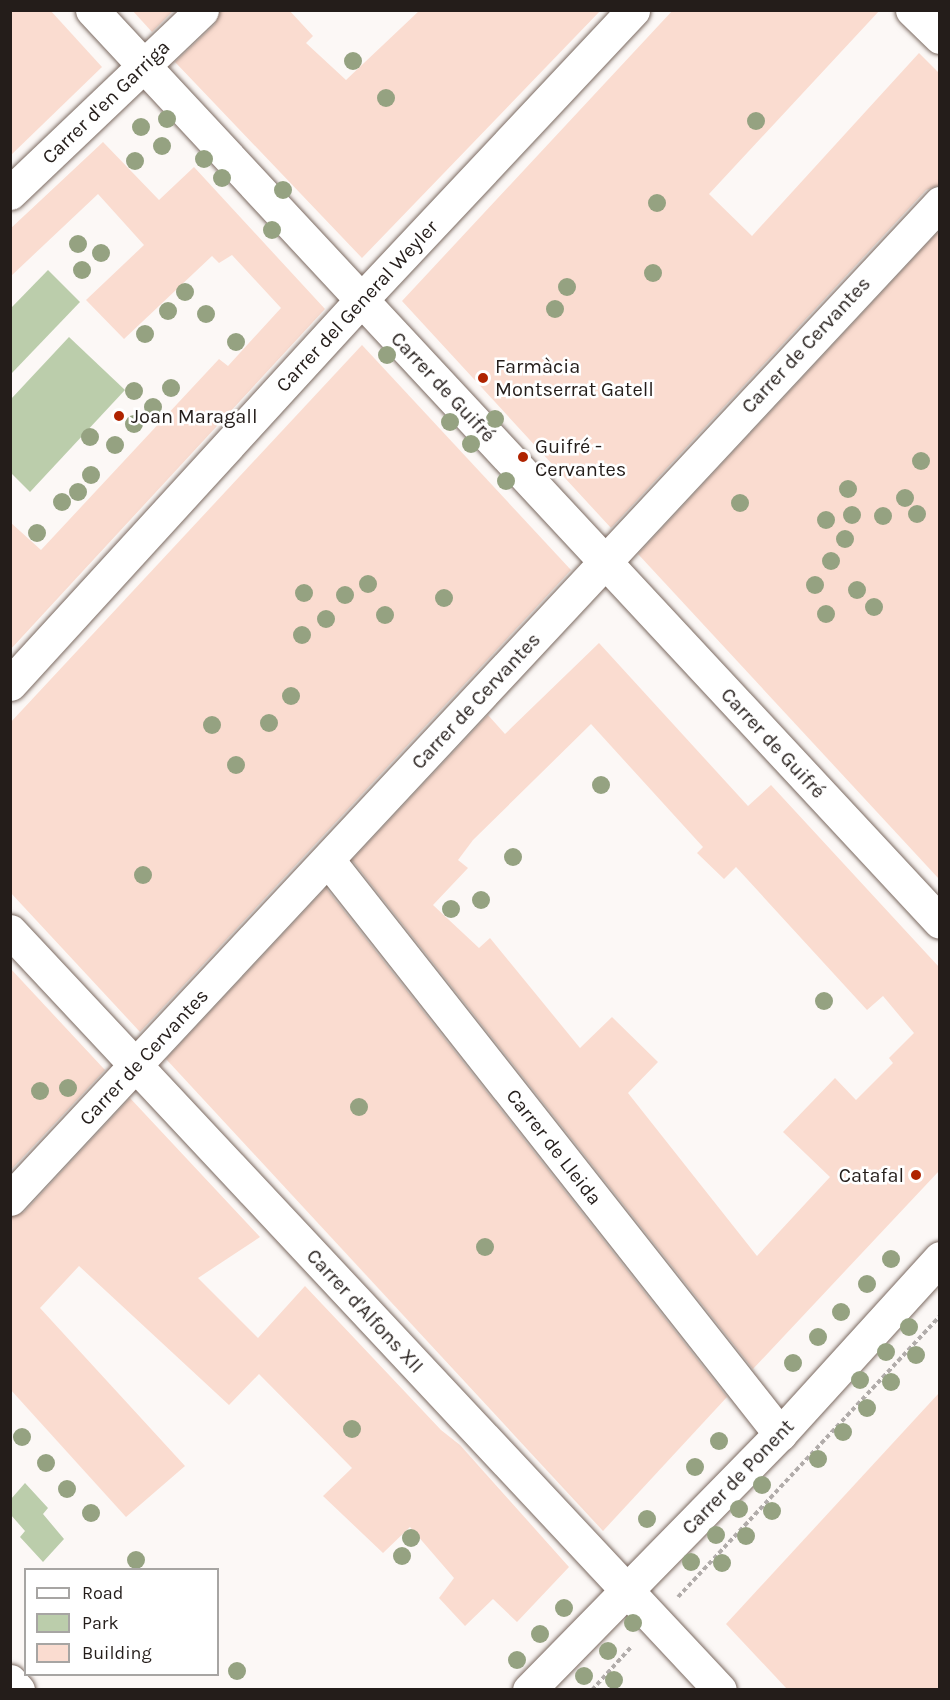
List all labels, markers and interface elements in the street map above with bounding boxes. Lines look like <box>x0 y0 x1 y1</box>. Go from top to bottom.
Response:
street label: Carrer d'en Garriga <box>37 35 175 169</box>
street label: Carrer del General Weyler <box>271 215 443 397</box>
street label: Carrer de Cervantes <box>737 272 875 418</box>
street label: Carrer de Guifré <box>386 327 500 447</box>
place label: Farmàcia Montserrat Gatell <box>495 354 654 401</box>
marker: Farmàcia Montserrat Gatell <box>476 371 490 385</box>
place label: Joan Maragall <box>131 404 258 428</box>
marker: Joan Maragall <box>112 409 126 423</box>
place label: Guifré - Cervantes <box>535 434 626 481</box>
marker: Guifré - Cervantes <box>516 450 530 464</box>
street label: Carrer de Cervantes <box>407 628 545 774</box>
street label: Carrer de Guifré <box>716 683 830 803</box>
street label: Carrer de Cervantes <box>75 984 213 1130</box>
street label: Carrer de Lleida <box>501 1084 607 1210</box>
place label: Catafal <box>839 1163 904 1187</box>
marker: Catafal <box>909 1168 923 1182</box>
street label: Carrer d'Alfons XII <box>301 1244 429 1378</box>
street label: Carrer de Ponent <box>677 1414 799 1540</box>
legend <box>24 1568 219 1676</box>
text: Road <box>82 1582 123 1604</box>
text: Park <box>82 1612 119 1634</box>
text: Building <box>82 1642 152 1664</box>

